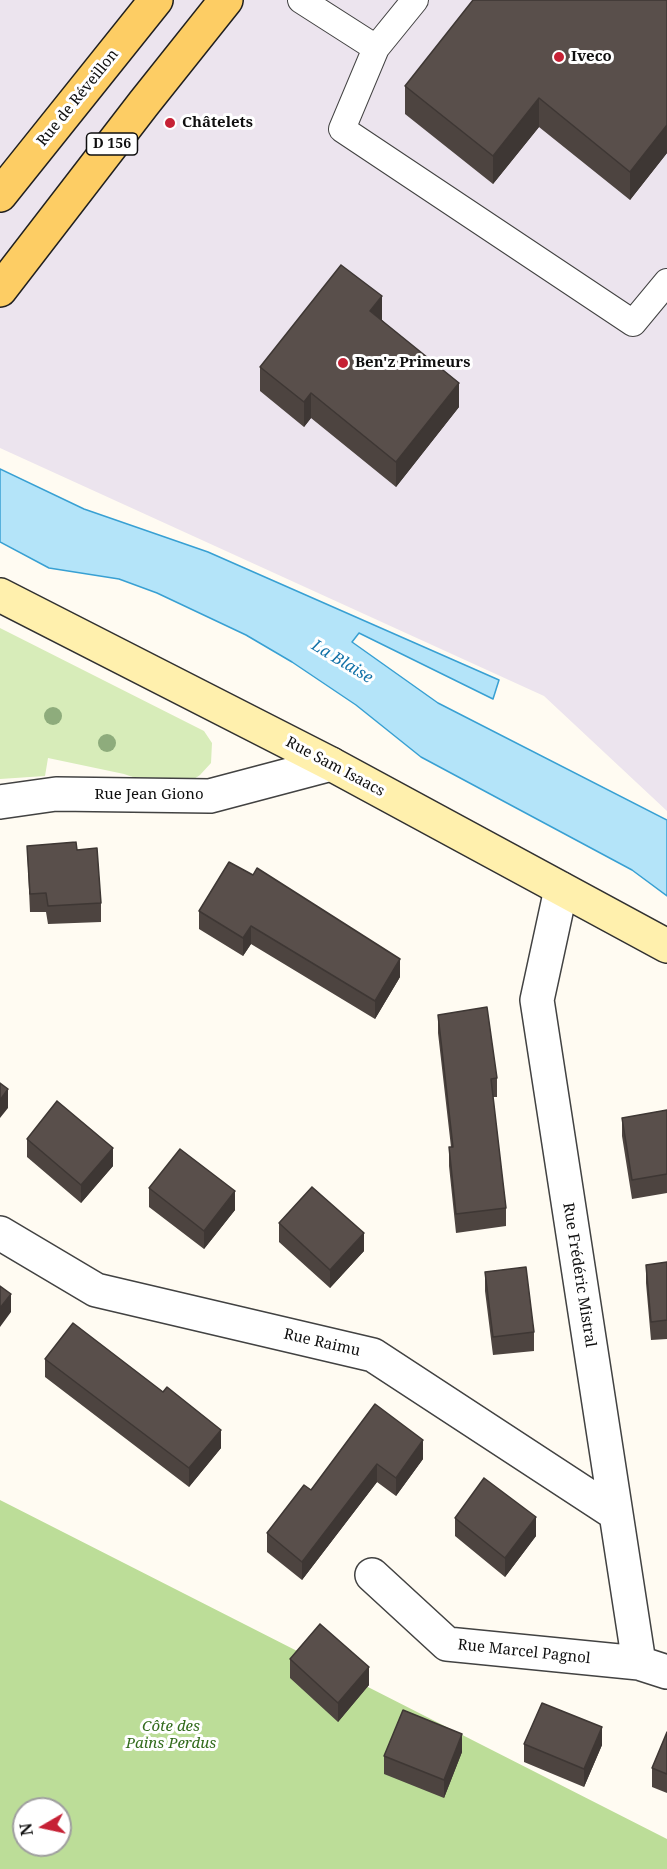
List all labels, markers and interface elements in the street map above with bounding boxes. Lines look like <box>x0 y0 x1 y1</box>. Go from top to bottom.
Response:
street label: Rue de Réveillon <box>33 46 123 150</box>
place label: Iveco <box>571 48 612 66</box>
marker: Iveco <box>552 50 566 64</box>
place label: Châtelets <box>182 114 253 132</box>
marker: Châtelets <box>163 116 177 130</box>
road number: D 156 <box>86 133 138 155</box>
place label: Ben'z Primeurs <box>355 354 470 372</box>
marker: Ben'z Primeurs <box>336 356 350 370</box>
water label: La Blaise <box>308 636 376 688</box>
street label: Rue Sam Isaacs <box>283 733 387 801</box>
street label: Rue Jean Giono <box>94 786 204 804</box>
street label: Rue Frédéric Mistral <box>559 1201 599 1349</box>
street label: Rue Raimu <box>282 1325 362 1361</box>
street label: Rue Marcel Pagnol <box>457 1636 591 1668</box>
park label: Côte des Pains Perdus <box>126 1718 216 1753</box>
north arrow <box>12 1797 72 1857</box>
text: N <box>14 1822 38 1837</box>

